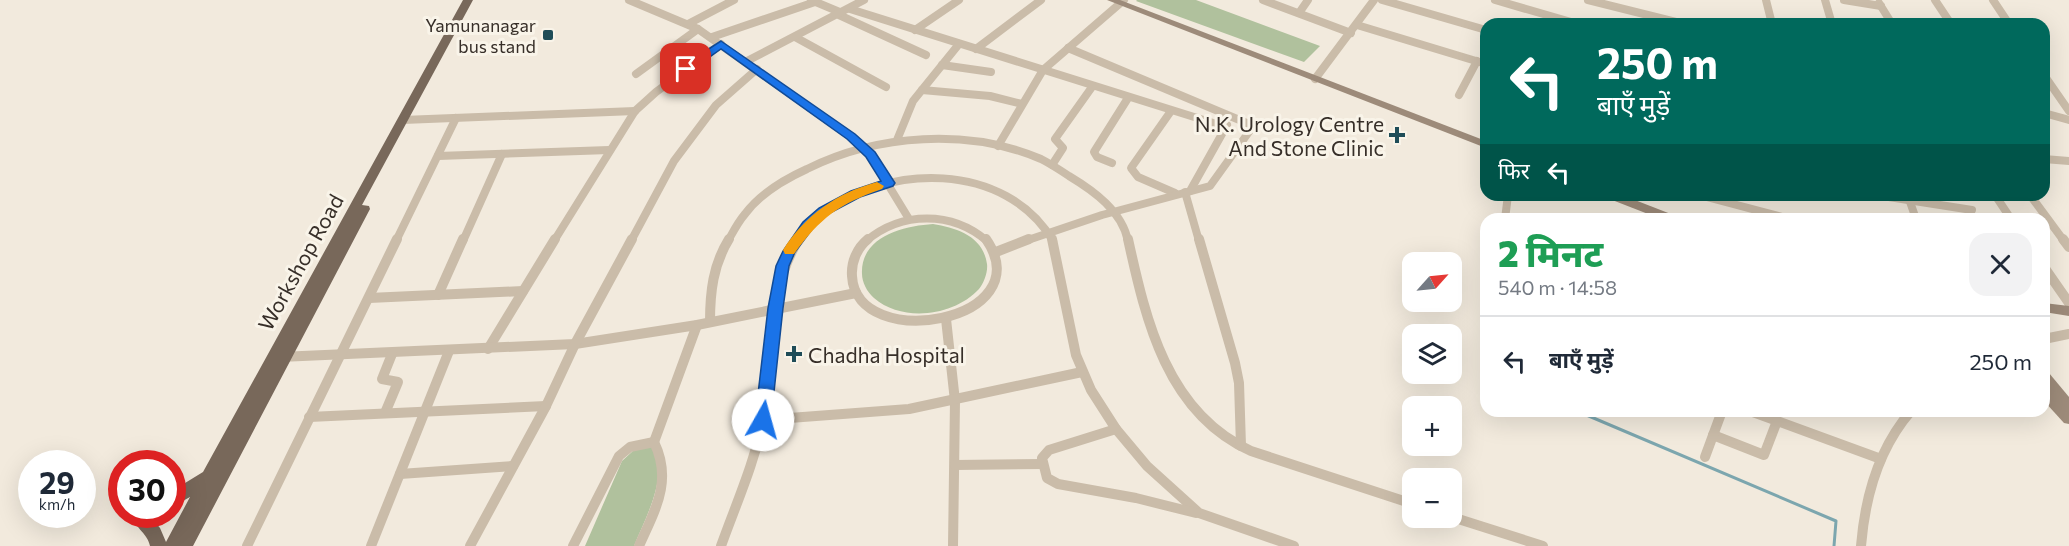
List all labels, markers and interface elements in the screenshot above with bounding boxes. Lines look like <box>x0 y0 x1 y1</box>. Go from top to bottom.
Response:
place label: Yamunanagar bus stand <box>425 14 536 57</box>
marker: Yamunanagar bus stand <box>541 28 555 42</box>
text: 250 m <box>1597 36 1718 88</box>
icon: left <box>1498 42 1576 120</box>
pin <box>660 43 711 94</box>
icon: arrive <box>669 52 702 85</box>
text: बाएँ मुड़ें <box>1597 88 1670 121</box>
place label: N.K. Urology Centre And Stone Clinic <box>1195 111 1384 160</box>
marker: N.K. Urology Centre And Stone Clinic <box>1388 126 1406 144</box>
icon: left <box>1542 156 1575 189</box>
text: फिर <box>1498 157 1530 184</box>
street label: Workshop Road <box>252 190 348 334</box>
text: 2 मिनट <box>1498 230 1603 274</box>
button: close <box>1969 233 2032 296</box>
north arrow <box>1402 252 1462 312</box>
map controls <box>1402 252 1462 528</box>
text: 540 m · 14:58 <box>1498 275 1617 299</box>
button: layers <box>1402 324 1462 384</box>
place label: Chadha Hospital <box>808 342 965 367</box>
marker: Chadha Hospital <box>785 345 803 363</box>
icon: left <box>1498 345 1531 378</box>
text: बाएँ मुड़ें <box>1549 346 1614 373</box>
text: 250 m <box>1969 348 2032 375</box>
position arrow <box>731 388 795 452</box>
button: + <box>1402 396 1462 456</box>
speed limit sign: 30 <box>108 450 186 528</box>
text: 29 <box>39 463 75 500</box>
button: − <box>1402 468 1462 528</box>
text: km/h <box>39 495 75 513</box>

